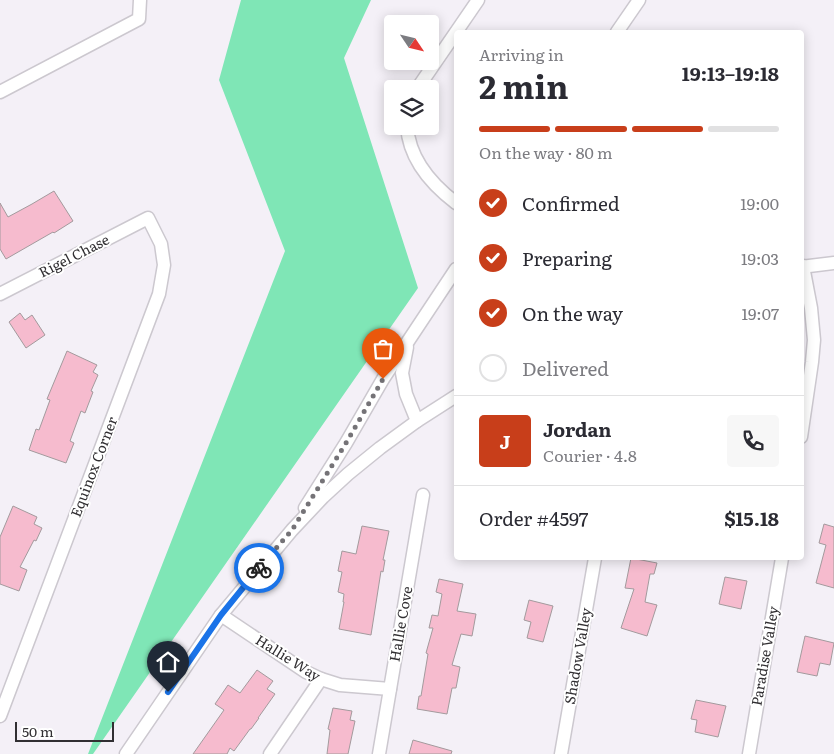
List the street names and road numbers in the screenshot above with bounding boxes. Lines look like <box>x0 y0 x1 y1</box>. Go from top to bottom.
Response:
street label: Rigel Chase <box>35 229 112 281</box>
street label: Equinox Corner <box>65 413 122 520</box>
street label: Hallie Cove <box>384 584 416 663</box>
street label: Paradise Valley <box>745 604 783 707</box>
street label: Shadow Valley <box>559 605 596 706</box>
street label: Hallie Way <box>252 629 326 686</box>

